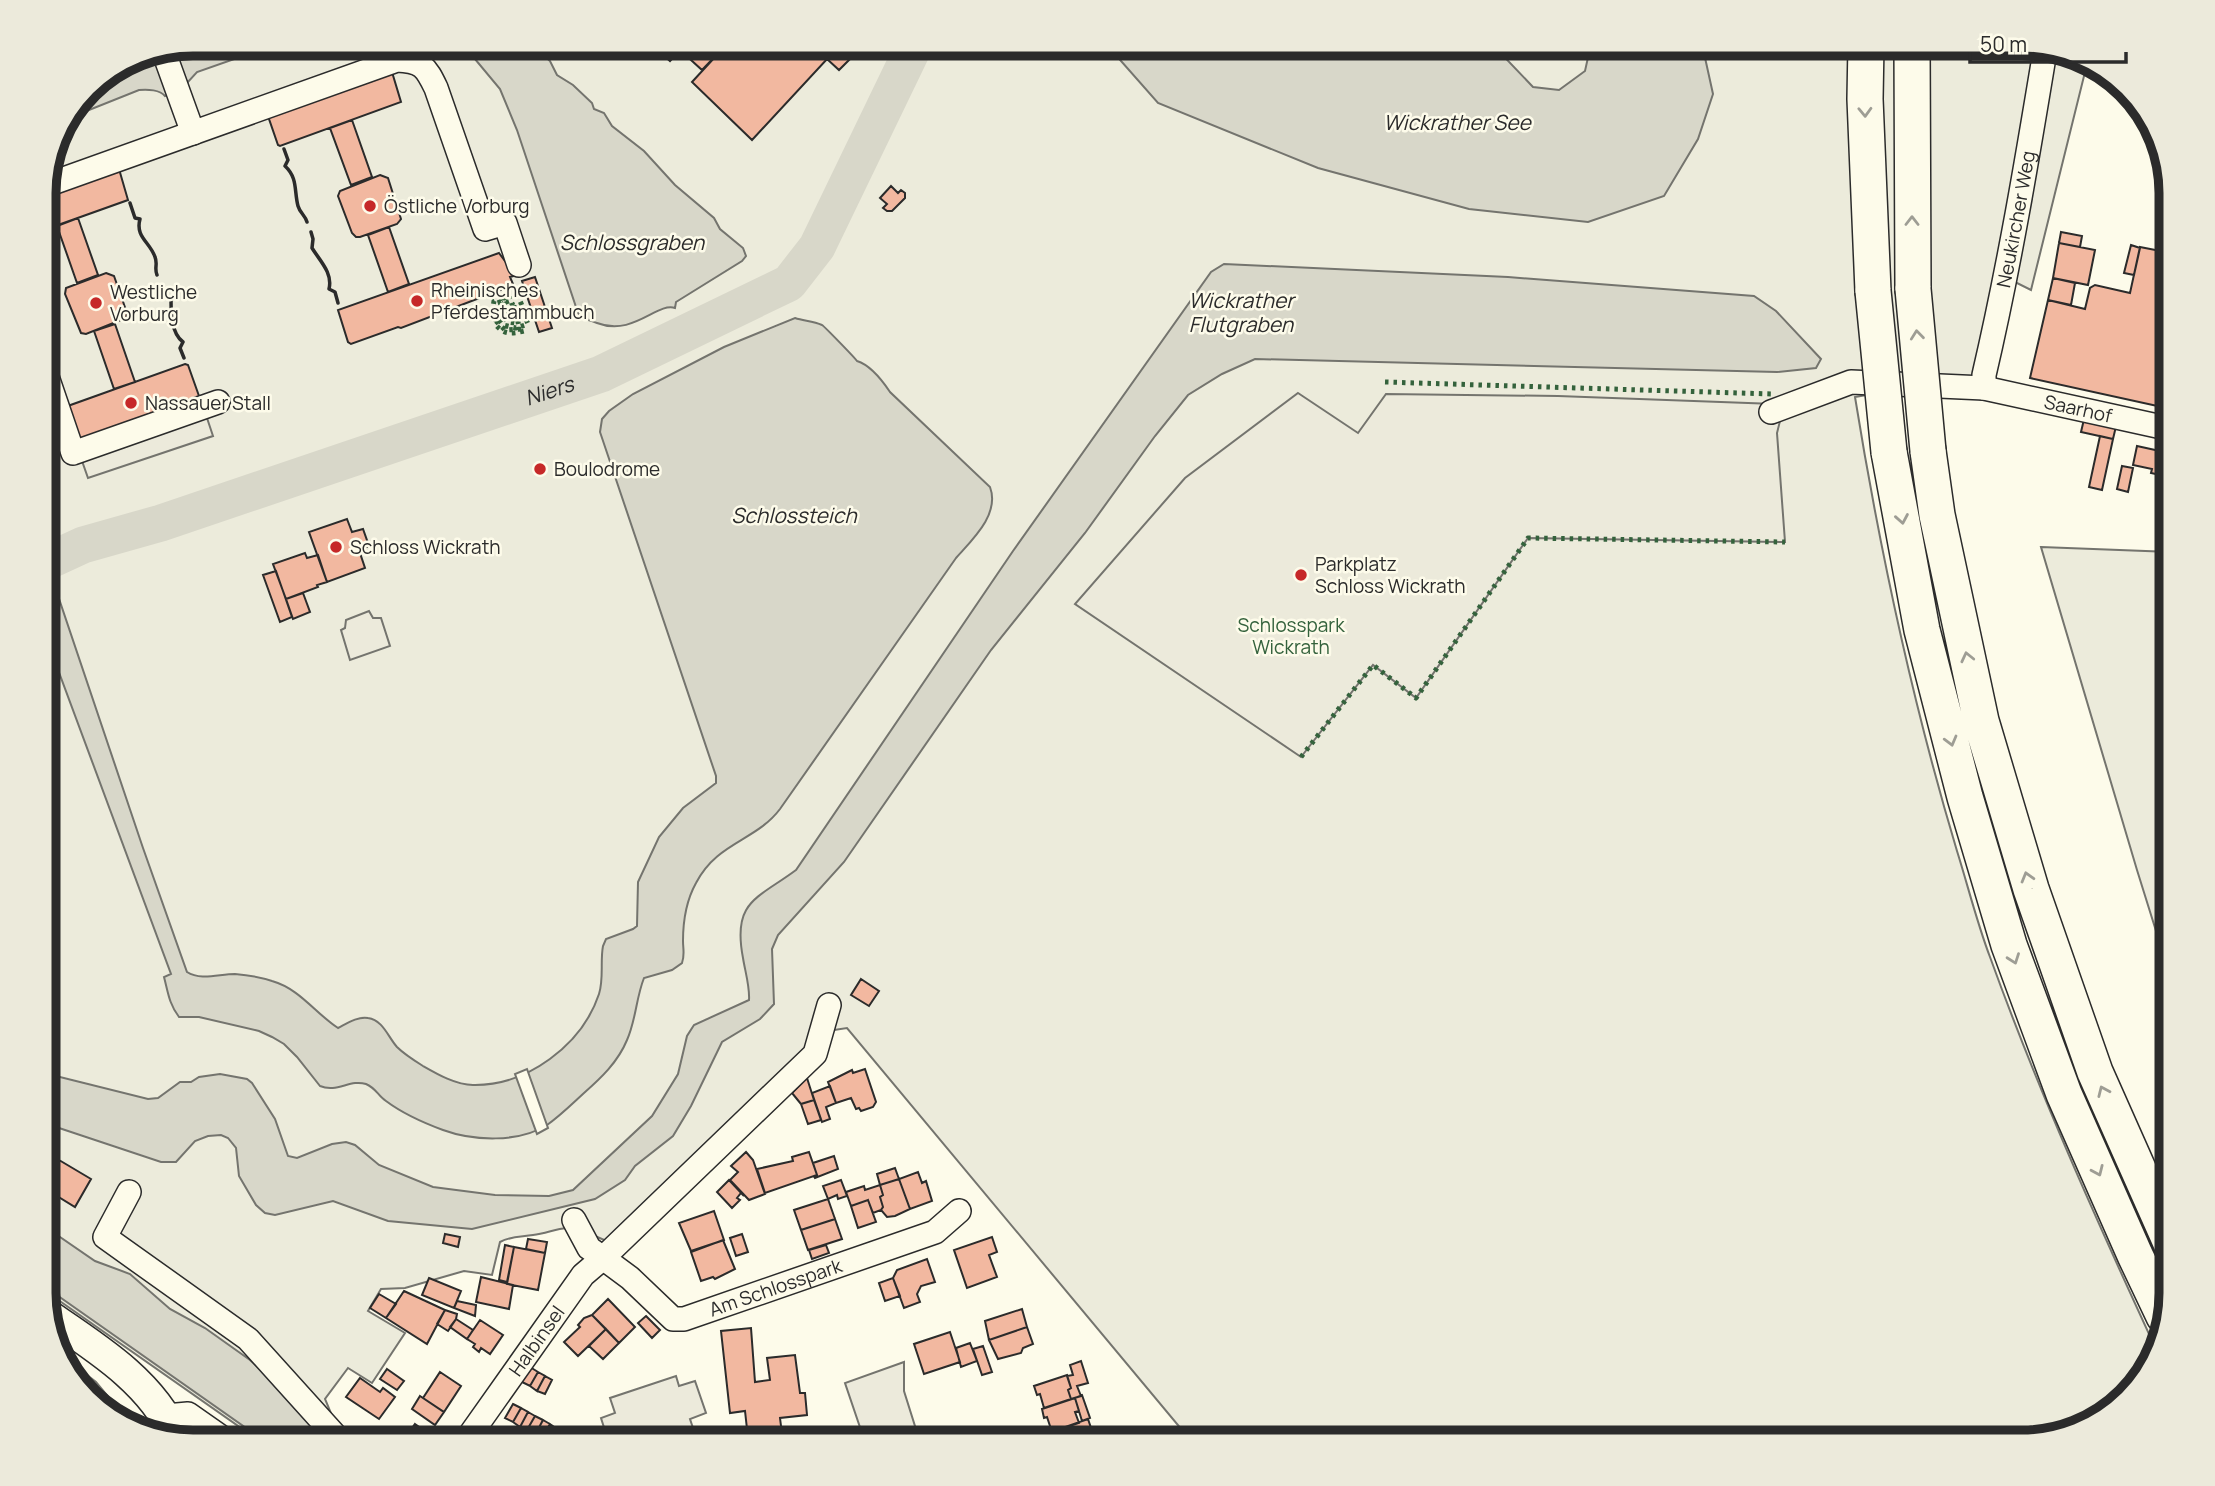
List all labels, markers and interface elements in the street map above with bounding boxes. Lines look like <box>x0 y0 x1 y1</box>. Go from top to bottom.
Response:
scale bar <box>1970 21 2126 65</box>
text: 50 m <box>1980 30 2027 58</box>
one-way arrow <box>1858 107 1873 118</box>
water label: Wickrather See <box>1383 108 1532 136</box>
street label: Neukircher Weg <box>1990 149 2041 290</box>
place label: Östliche Vorburg <box>384 193 530 219</box>
marker: Östliche Vorburg <box>362 198 378 214</box>
one-way arrow <box>1904 215 1920 226</box>
water label: Schlossgraben <box>560 228 706 256</box>
place label: Rheinisches Pferdestammbuch <box>431 277 594 325</box>
place label: Westliche Vorburg <box>110 279 197 327</box>
water label: Wickrather Flutgraben <box>1188 286 1296 338</box>
marker: Rheinisches Pferdestammbuch <box>409 293 425 309</box>
marker: Westliche Vorburg <box>88 295 104 311</box>
one-way arrow <box>1910 329 1925 340</box>
water label: Niers <box>521 369 579 412</box>
street label: Saarhof <box>2042 389 2115 429</box>
place label: Nassauer Stall <box>145 390 271 416</box>
marker: Nassauer Stall <box>123 395 139 411</box>
place label: Boulodrome <box>554 456 660 482</box>
marker: Boulodrome <box>532 461 548 477</box>
water label: Schlossteich <box>731 501 858 529</box>
one-way arrow <box>1893 513 1908 525</box>
place label: Schloss Wickrath <box>350 534 501 560</box>
marker: Schloss Wickrath <box>328 539 344 555</box>
place label: Parkplatz Schloss Wickrath <box>1315 551 1466 599</box>
marker: Parkplatz Schloss Wickrath <box>1293 567 1309 583</box>
park label: Schlosspark Wickrath <box>1237 612 1345 660</box>
one-way arrow <box>1961 651 1975 663</box>
one-way arrow <box>1943 735 1957 747</box>
one-way arrow <box>2021 871 2036 883</box>
one-way arrow <box>2006 953 2020 965</box>
one-way arrow <box>2097 1086 2111 1098</box>
one-way arrow <box>2090 1164 2104 1176</box>
street label: Am Schlosspark <box>705 1252 846 1322</box>
street label: Halbinsel <box>503 1300 570 1381</box>

